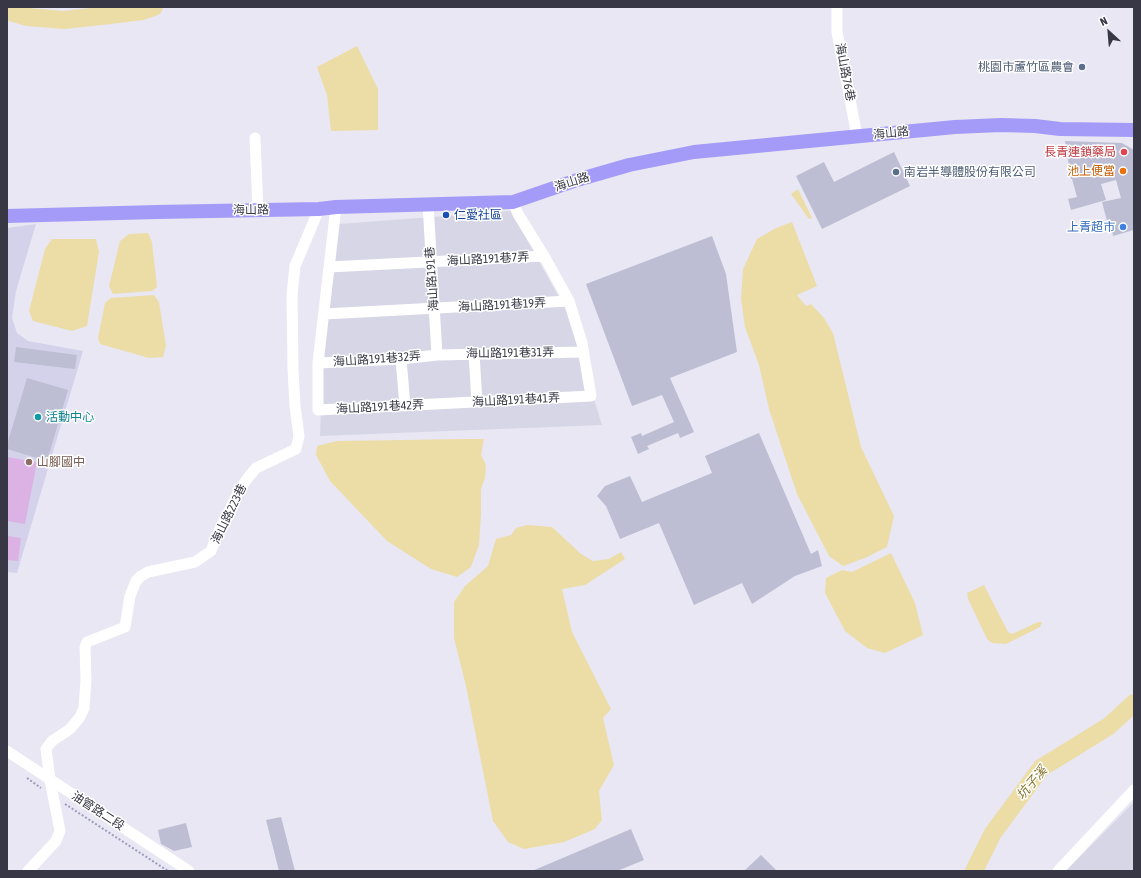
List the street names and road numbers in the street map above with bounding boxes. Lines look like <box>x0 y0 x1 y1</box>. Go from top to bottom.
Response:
street label: 海山路76巷 <box>832 42 858 102</box>
street label: 海山路 <box>872 124 910 142</box>
street label: 海山路 <box>553 170 591 194</box>
street label: 海山路 <box>233 202 269 218</box>
street label: 海山路191巷 <box>423 246 441 312</box>
street label: 海山路191巷7弄 <box>446 250 530 268</box>
street label: 海山路191巷19弄 <box>458 296 546 314</box>
street label: 海山路191巷31弄 <box>466 345 554 361</box>
street label: 海山路191巷32弄 <box>333 349 421 369</box>
street label: 海山路191巷41弄 <box>472 391 560 409</box>
street label: 海山路191巷42弄 <box>336 398 424 416</box>
street label: 海山路223巷 <box>208 482 250 546</box>
street label: 油管路二段 <box>69 789 127 833</box>

